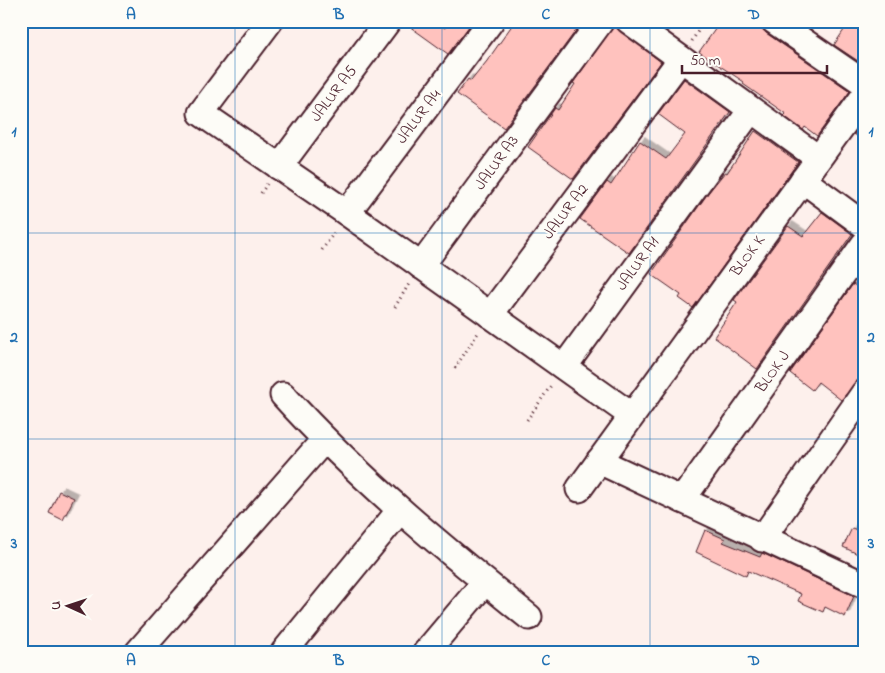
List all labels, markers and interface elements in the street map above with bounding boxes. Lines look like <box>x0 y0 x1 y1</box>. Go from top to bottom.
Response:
text: A <box>126 3 136 27</box>
text: B <box>333 3 345 27</box>
text: C <box>542 3 551 27</box>
text: D <box>747 3 760 27</box>
scale bar <box>682 42 828 74</box>
text: 50 m <box>690 50 721 72</box>
street label: JALUR A5 <box>305 61 363 127</box>
street label: JALUR A4 <box>390 84 448 149</box>
text: 1 <box>11 120 17 144</box>
text: 1 <box>868 120 874 144</box>
street label: JALUR A3 <box>469 130 525 196</box>
street label: JALUR A2 <box>537 179 595 245</box>
street label: BLOK K <box>724 230 772 283</box>
street label: JALUR A1 <box>610 232 666 296</box>
text: 2 <box>9 326 18 350</box>
text: 2 <box>866 326 875 350</box>
street label: BLOK J <box>749 346 796 399</box>
text: 3 <box>10 532 18 556</box>
text: 3 <box>867 532 875 556</box>
north arrow <box>42 580 92 630</box>
text: U <box>46 600 67 610</box>
text: A <box>126 649 136 673</box>
text: B <box>333 649 345 673</box>
text: C <box>542 649 551 673</box>
text: D <box>747 649 760 673</box>

